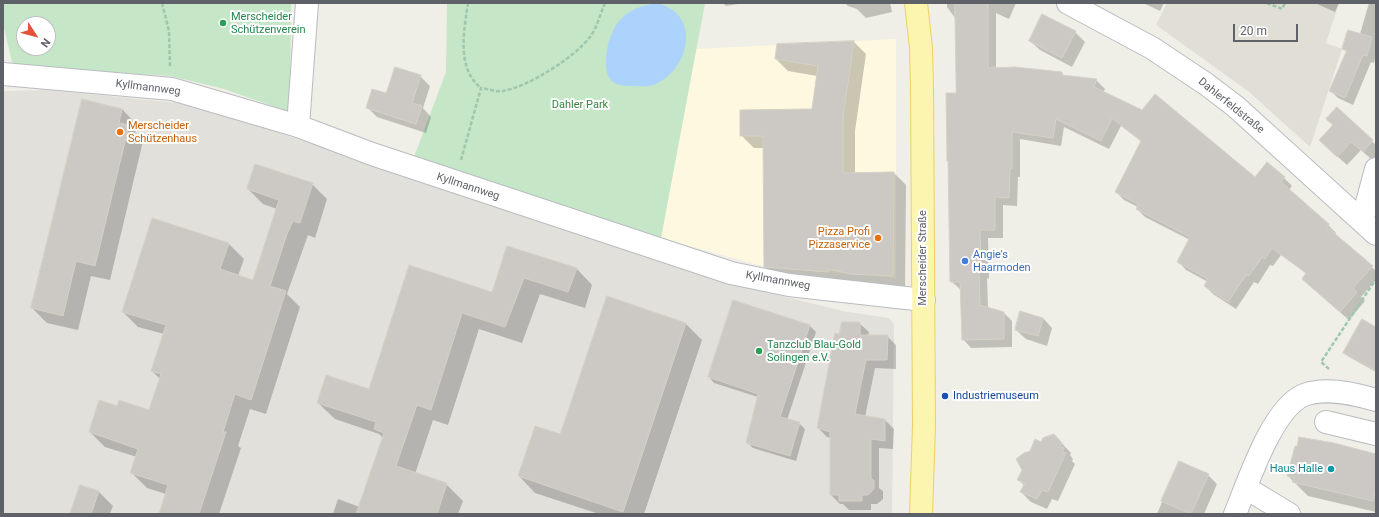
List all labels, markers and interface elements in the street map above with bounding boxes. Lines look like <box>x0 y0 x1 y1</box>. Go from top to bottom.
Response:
place label: Merscheider Schützenverein <box>231 10 306 36</box>
north arrow <box>16 16 56 56</box>
scale bar <box>1235 16 1300 42</box>
marker: Merscheider Schützenverein <box>218 18 228 28</box>
text: 20 m <box>1240 24 1267 38</box>
text: N <box>38 36 53 50</box>
street label: Dahlerfeldstraße <box>1195 75 1267 137</box>
street label: Kyllmannweg <box>115 77 181 99</box>
park label: Dahler Park <box>552 98 608 112</box>
place label: Merscheider Schützenhaus <box>128 119 197 145</box>
marker: Merscheider Schützenhaus <box>115 127 125 137</box>
street label: Kyllmannweg <box>435 171 501 203</box>
street label: Merscheider Straße <box>916 210 930 306</box>
place label: Pizza Profi Pizzaservice <box>809 225 870 251</box>
marker: Pizza Profi Pizzaservice <box>873 233 883 243</box>
place label: Angie's Haarmoden <box>973 248 1031 274</box>
marker: Angie's Haarmoden <box>960 256 970 266</box>
street label: Kyllmannweg <box>745 269 811 293</box>
place label: Tanzclub Blau-Gold Solingen e.V. <box>767 338 861 364</box>
marker: Tanzclub Blau-Gold Solingen e.V. <box>754 346 764 356</box>
place label: Industriemuseum <box>953 389 1039 403</box>
marker: Industriemuseum <box>940 391 950 401</box>
place label: Haus Halle <box>1270 462 1323 476</box>
marker: Haus Halle <box>1326 464 1336 474</box>

